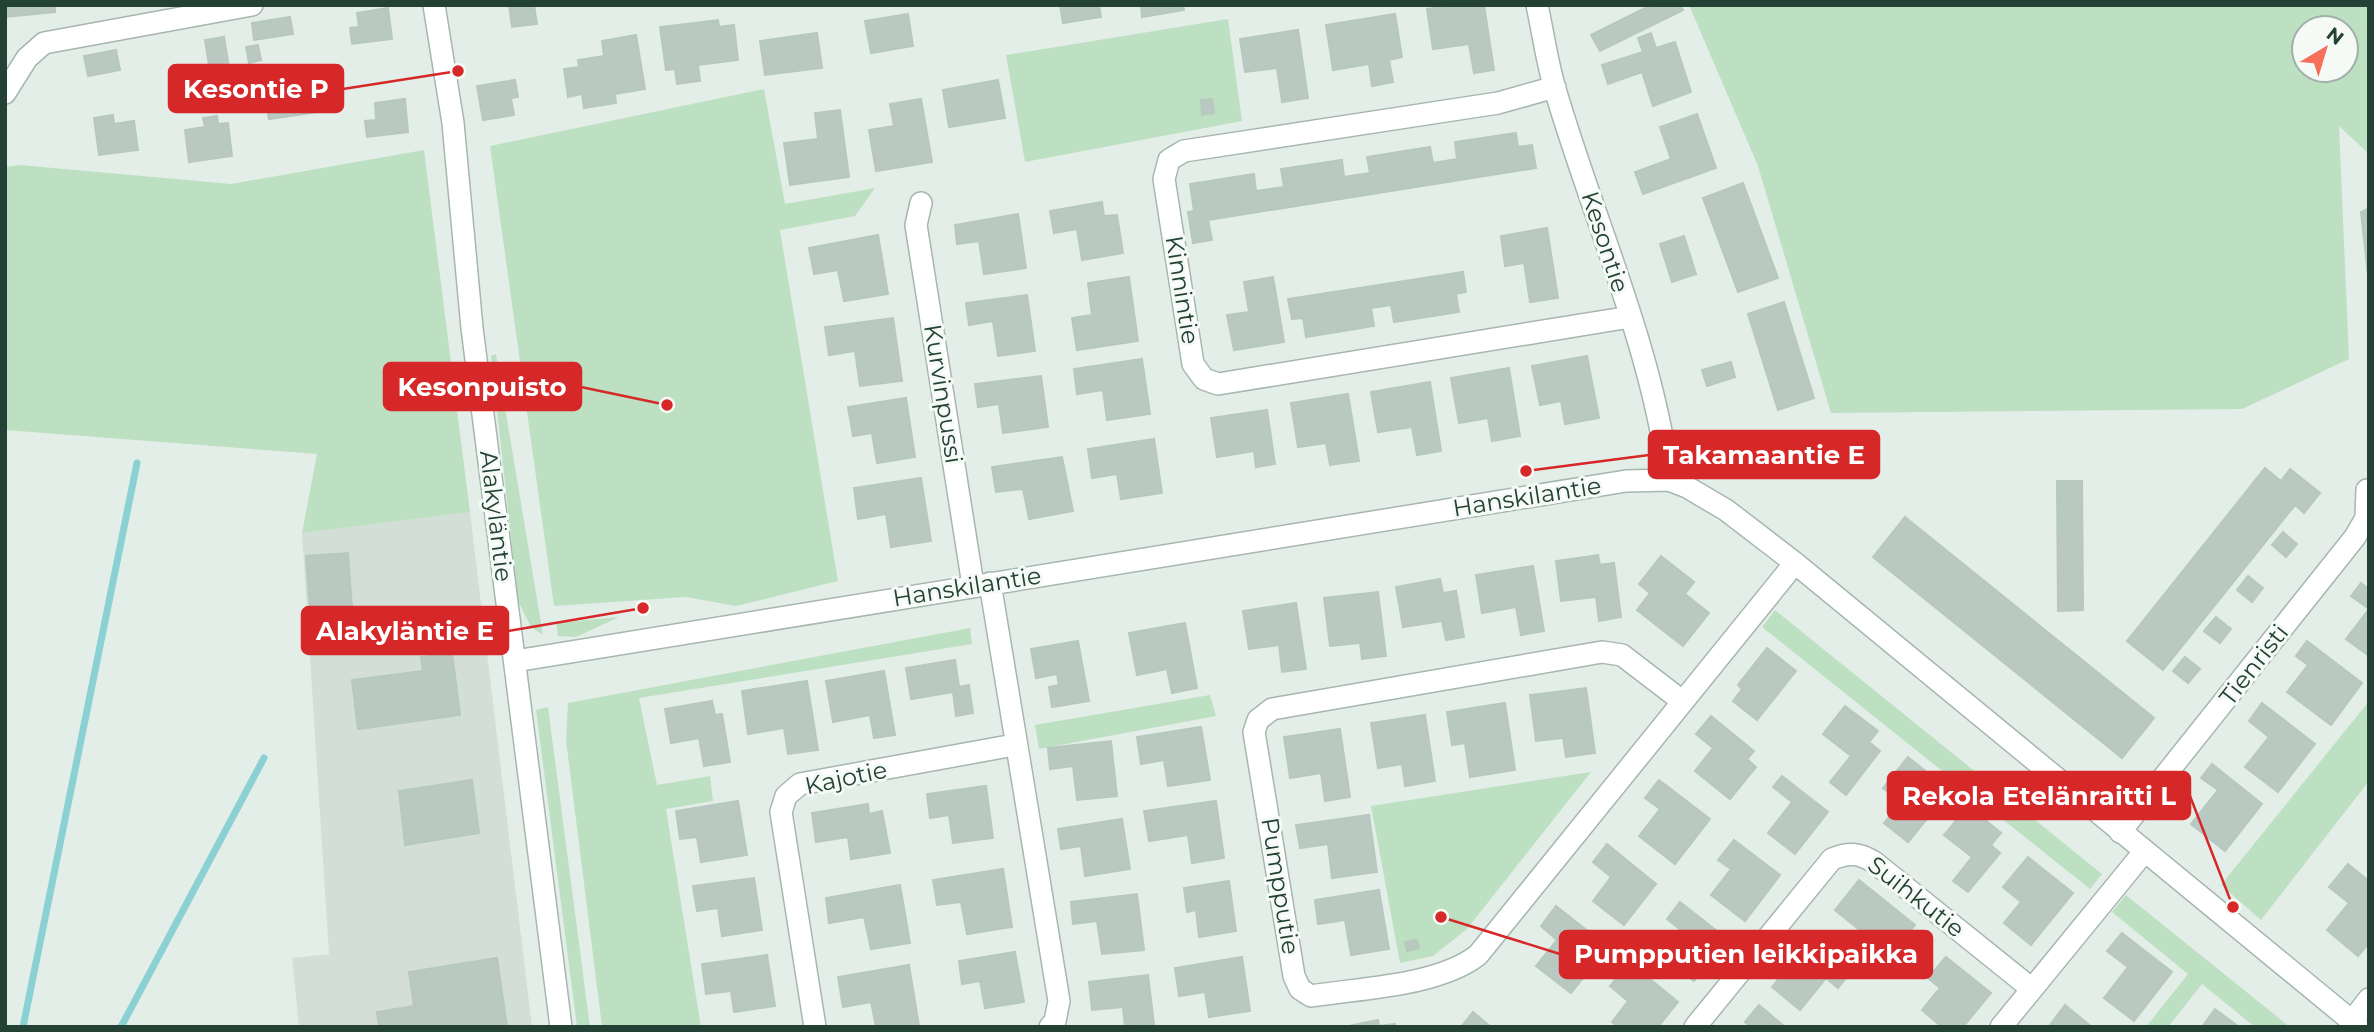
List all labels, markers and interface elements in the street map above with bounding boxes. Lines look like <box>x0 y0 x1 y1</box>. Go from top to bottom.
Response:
north arrow <box>2290 14 2360 84</box>
text: N <box>2322 22 2348 50</box>
callout: Kesontie P <box>169 65 343 112</box>
text: Kesontie P <box>183 73 329 105</box>
street label: Kesontie <box>1576 188 1635 296</box>
street label: Kinnintie <box>1160 234 1205 346</box>
street label: Kurvinpussi <box>918 322 969 466</box>
callout: Kesonpuisto <box>384 363 581 410</box>
text: Kesonpuisto <box>397 371 567 403</box>
callout: Takamaantie E <box>1649 431 1879 478</box>
text: Takamaantie E <box>1663 439 1865 471</box>
street label: Alakyläntie <box>474 449 519 583</box>
street label: Hanskilantie <box>1451 470 1603 523</box>
street label: Hanskilantie <box>891 560 1043 613</box>
callout: Alakyläntie E <box>302 607 508 654</box>
text: Alakyläntie E <box>315 615 494 647</box>
street label: Tienristi <box>2213 618 2294 711</box>
street label: Kajotie <box>802 755 890 800</box>
callout: Rekola Etelänraitti L <box>1888 772 2190 819</box>
text: Rekola Etelänraitti L <box>1902 780 2176 812</box>
street label: Pumpputie <box>1255 815 1306 956</box>
street label: Suihkutie <box>1862 850 1970 943</box>
callout: Pumpputien leikkipaikka <box>1560 931 1932 978</box>
text: Pumpputien leikkipaikka <box>1574 938 1918 970</box>

